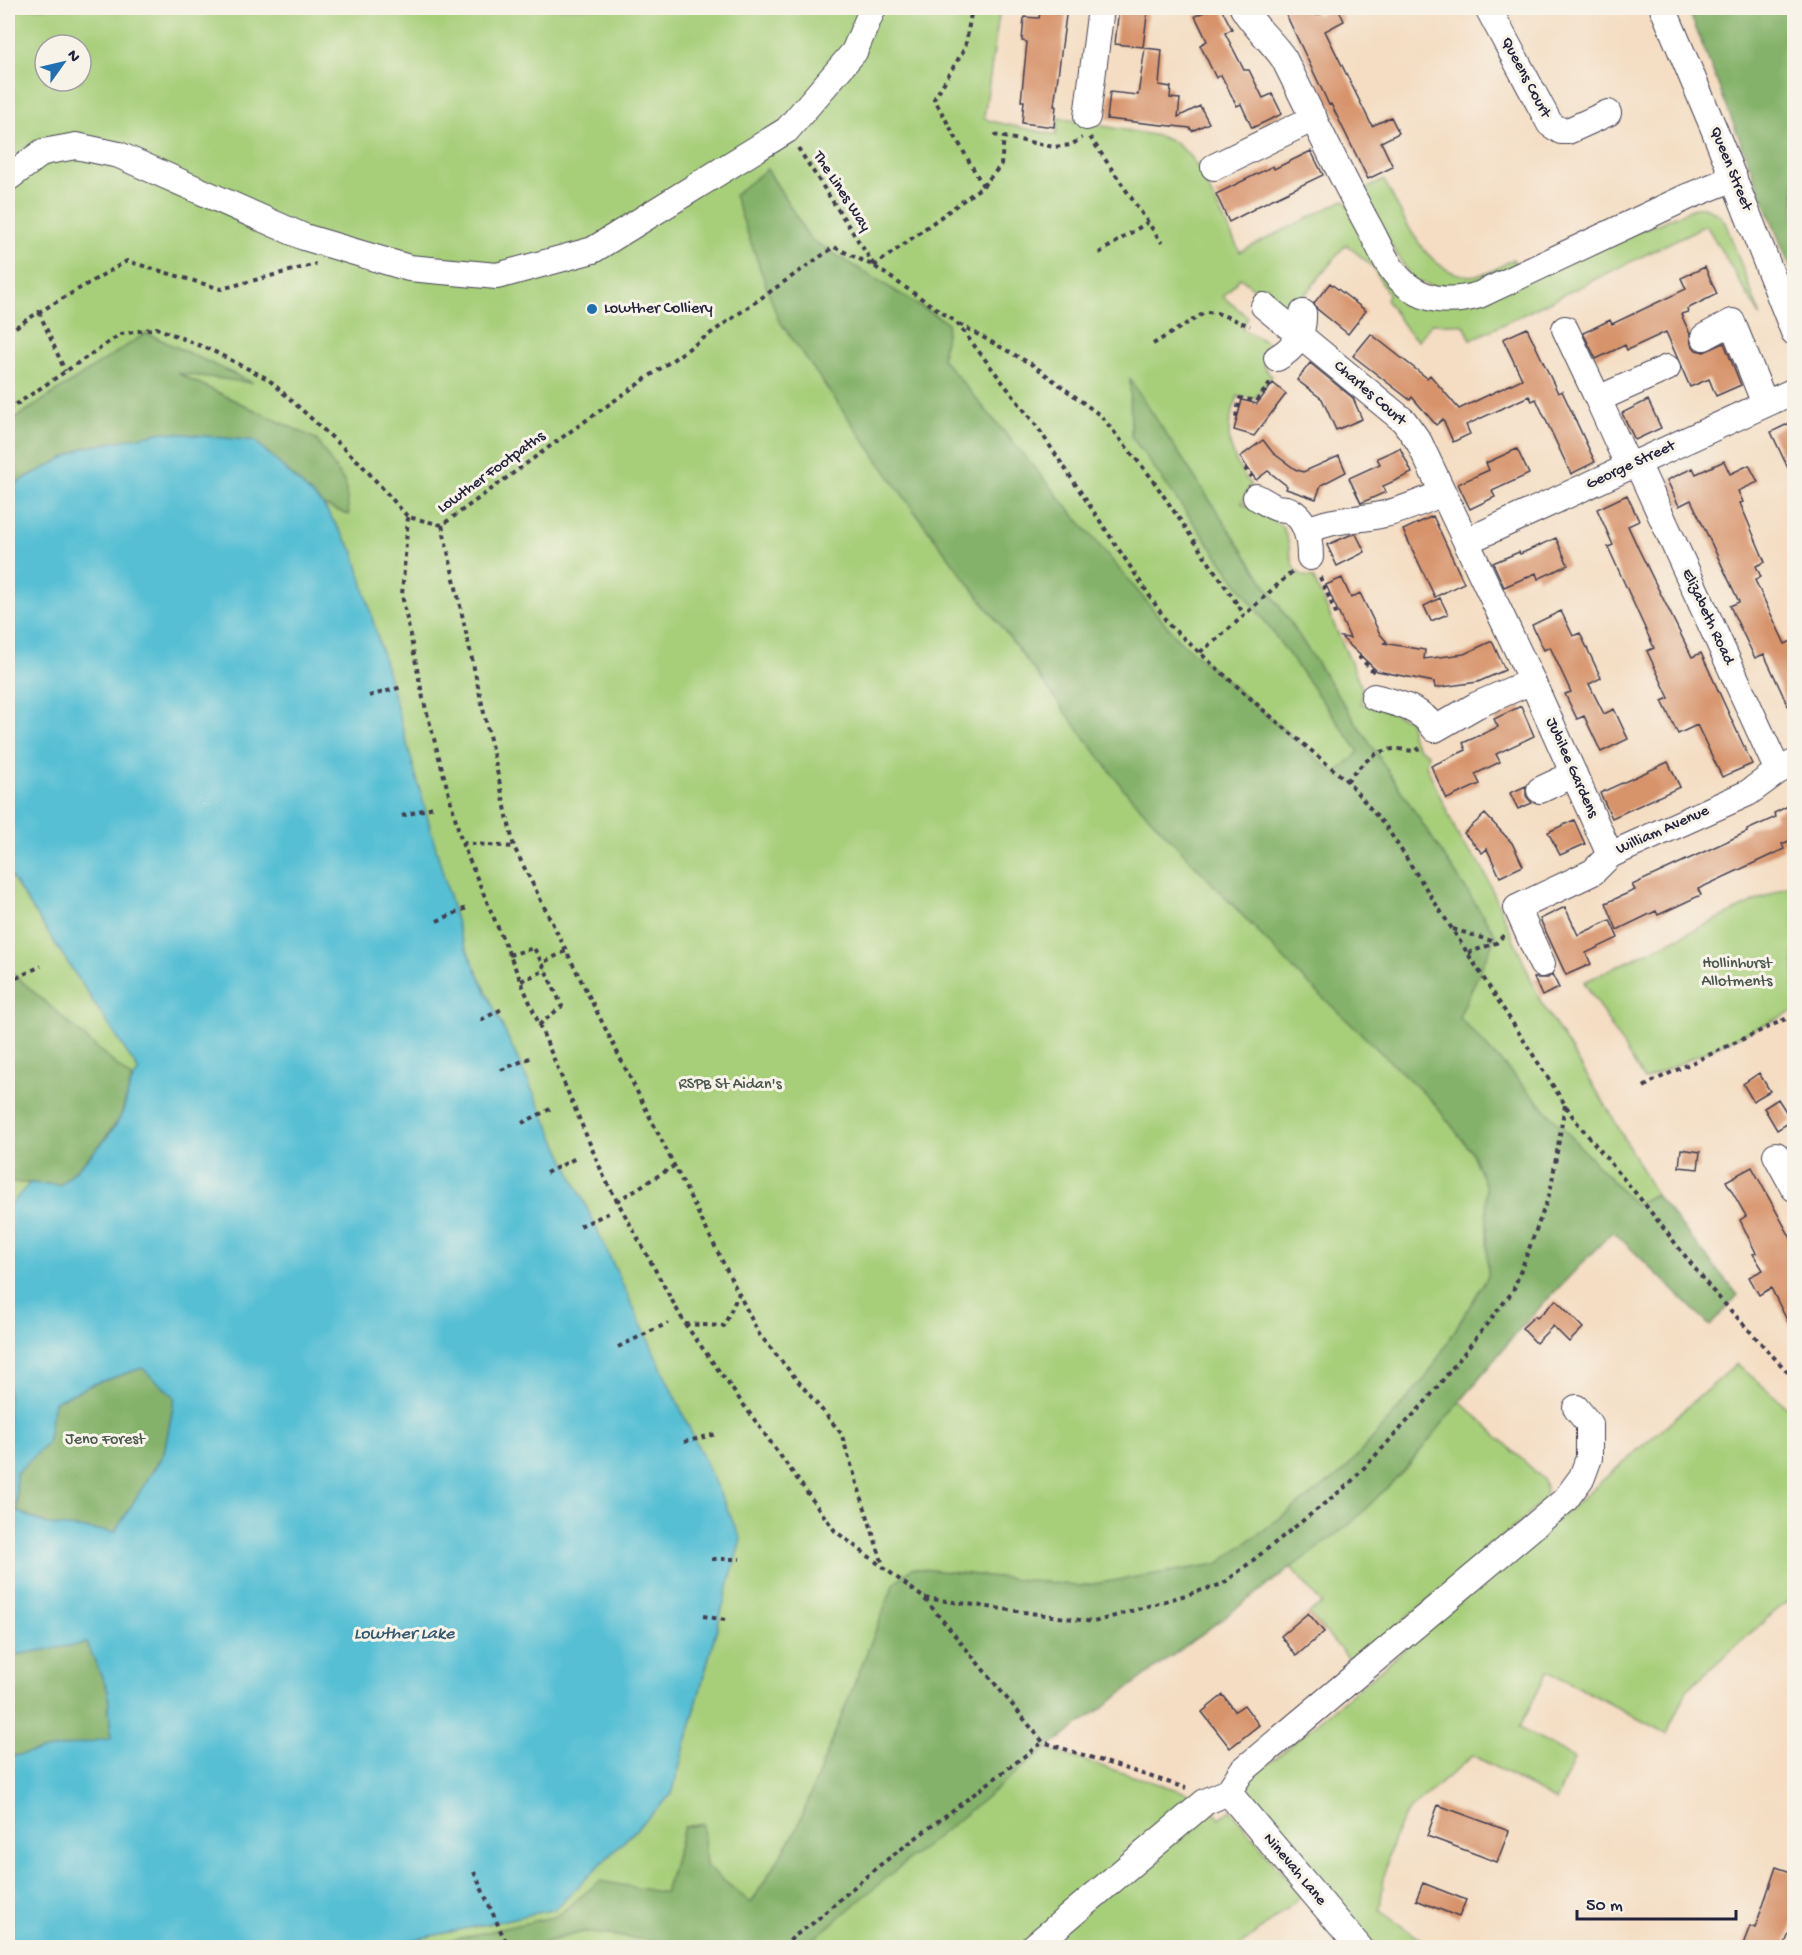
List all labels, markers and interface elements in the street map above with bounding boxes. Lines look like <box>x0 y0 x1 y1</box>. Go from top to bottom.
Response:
north arrow <box>33 33 93 93</box>
street label: Queens Court <box>1496 34 1555 123</box>
text: N <box>62 47 84 67</box>
street label: Queen Street <box>1705 124 1756 215</box>
street label: The Lines Way <box>807 147 874 236</box>
place label: Lowther Colliery <box>604 300 713 319</box>
marker: Lowther Colliery <box>585 302 599 316</box>
street label: Charles Court <box>1329 357 1410 432</box>
street label: Lowther Footpaths <box>434 427 550 518</box>
street label: George Street <box>1583 436 1680 495</box>
street label: Elizabeth Road <box>1677 566 1738 669</box>
street label: Jubilee Gardens <box>1540 715 1602 822</box>
street label: William Avenue <box>1614 802 1713 860</box>
park label: Hollinhurst Allotments <box>1702 955 1774 992</box>
park label: RSPB St Aidan's <box>678 1076 783 1095</box>
park label: Jeno Forest <box>65 1431 146 1450</box>
water label: Lowther Lake <box>354 1624 455 1645</box>
street label: Ninevah Lane <box>1258 1830 1330 1911</box>
scale bar <box>1577 1883 1736 1921</box>
text: 50 m <box>1586 1896 1623 1917</box>

